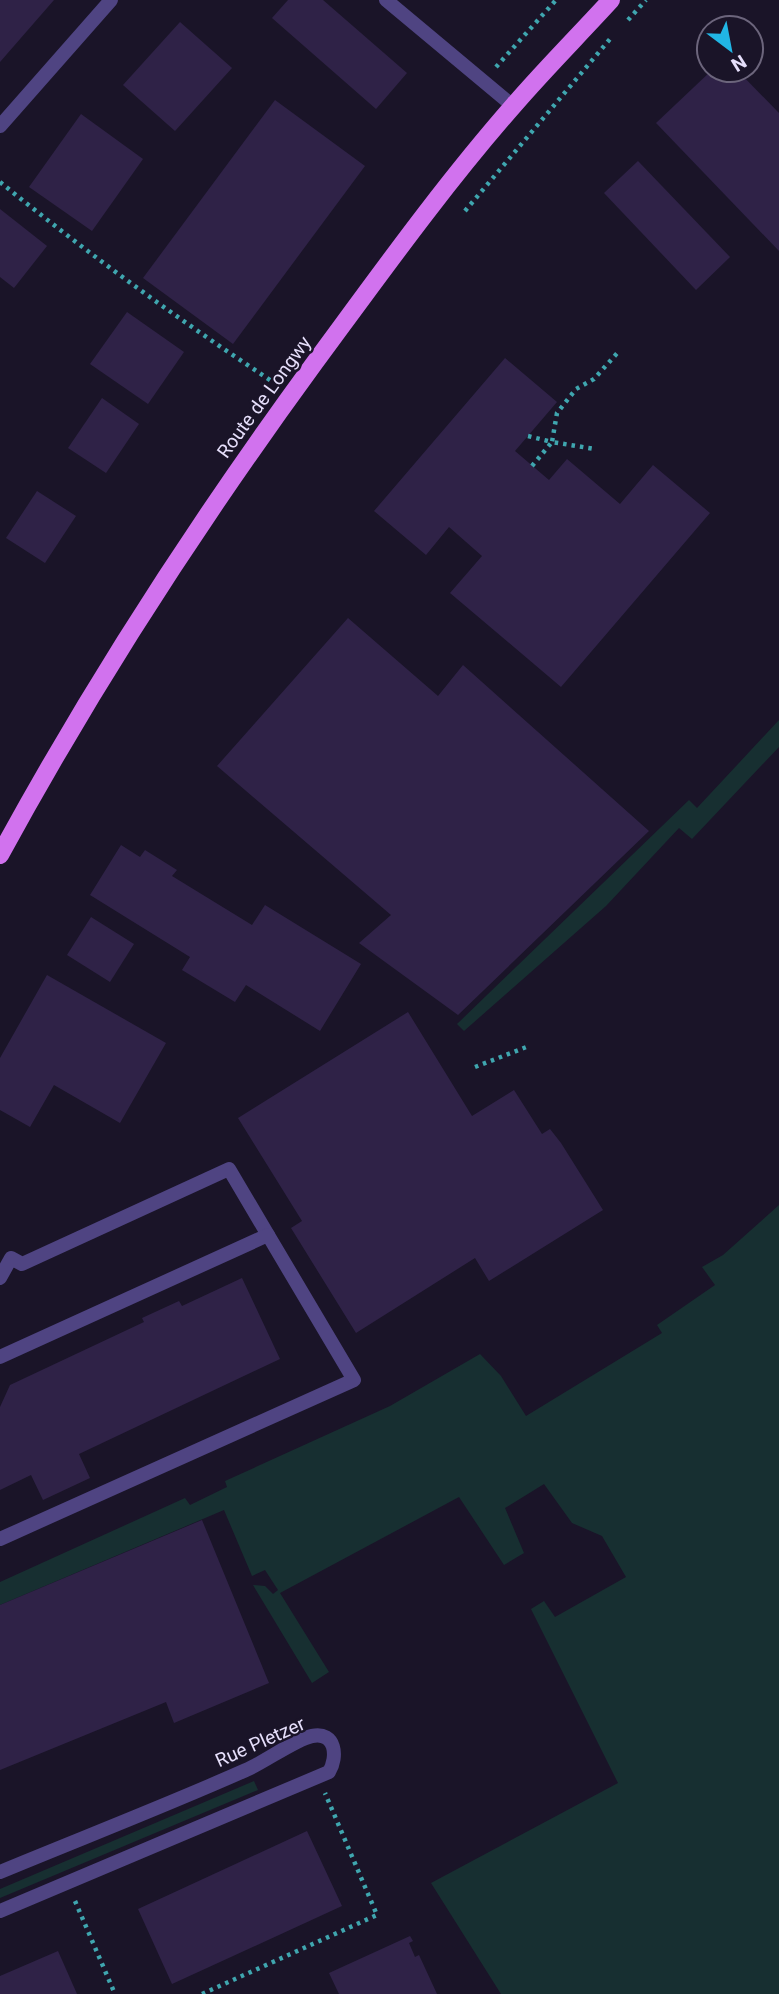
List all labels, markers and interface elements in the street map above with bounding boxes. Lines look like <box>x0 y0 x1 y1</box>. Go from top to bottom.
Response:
north arrow <box>695 14 765 84</box>
text: N <box>727 50 751 76</box>
street label: Route de Longwy <box>212 332 316 462</box>
street label: Rue Pletzer <box>212 1712 309 1772</box>

